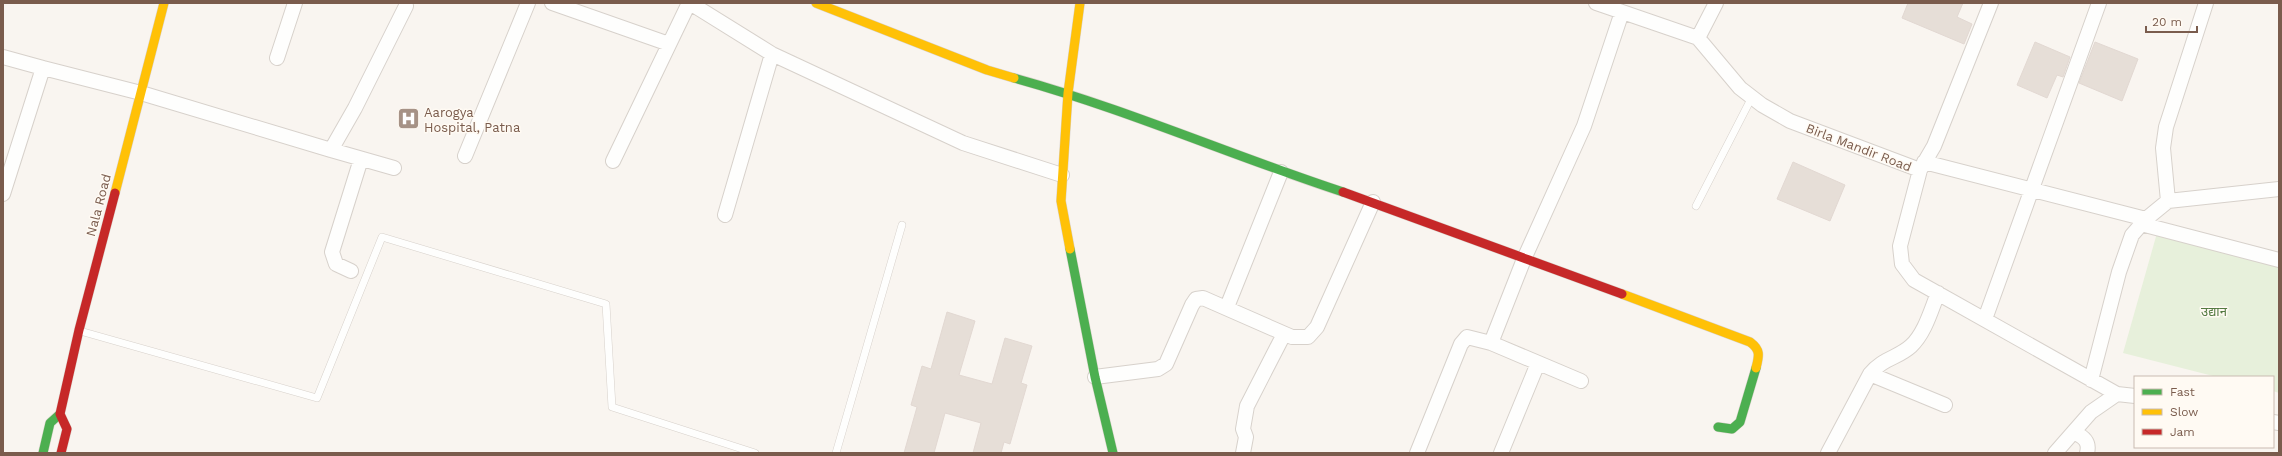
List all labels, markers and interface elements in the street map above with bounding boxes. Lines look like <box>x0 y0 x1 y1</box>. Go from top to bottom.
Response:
scale bar <box>2146 8 2197 34</box>
text: 20 m <box>2152 15 2182 29</box>
place label: Aarogya Hospital, Patna <box>424 105 521 135</box>
hospital icon: Aarogya Hospital, Patna <box>396 106 422 132</box>
street label: Birla Mandir Road <box>1804 120 1914 175</box>
street label: Nala Road <box>83 172 114 238</box>
park label: उद्यान <box>2201 304 2228 319</box>
legend <box>2134 376 2274 448</box>
text: Fast <box>2170 385 2195 399</box>
text: Slow <box>2170 405 2198 419</box>
text: Jam <box>2170 425 2195 439</box>

